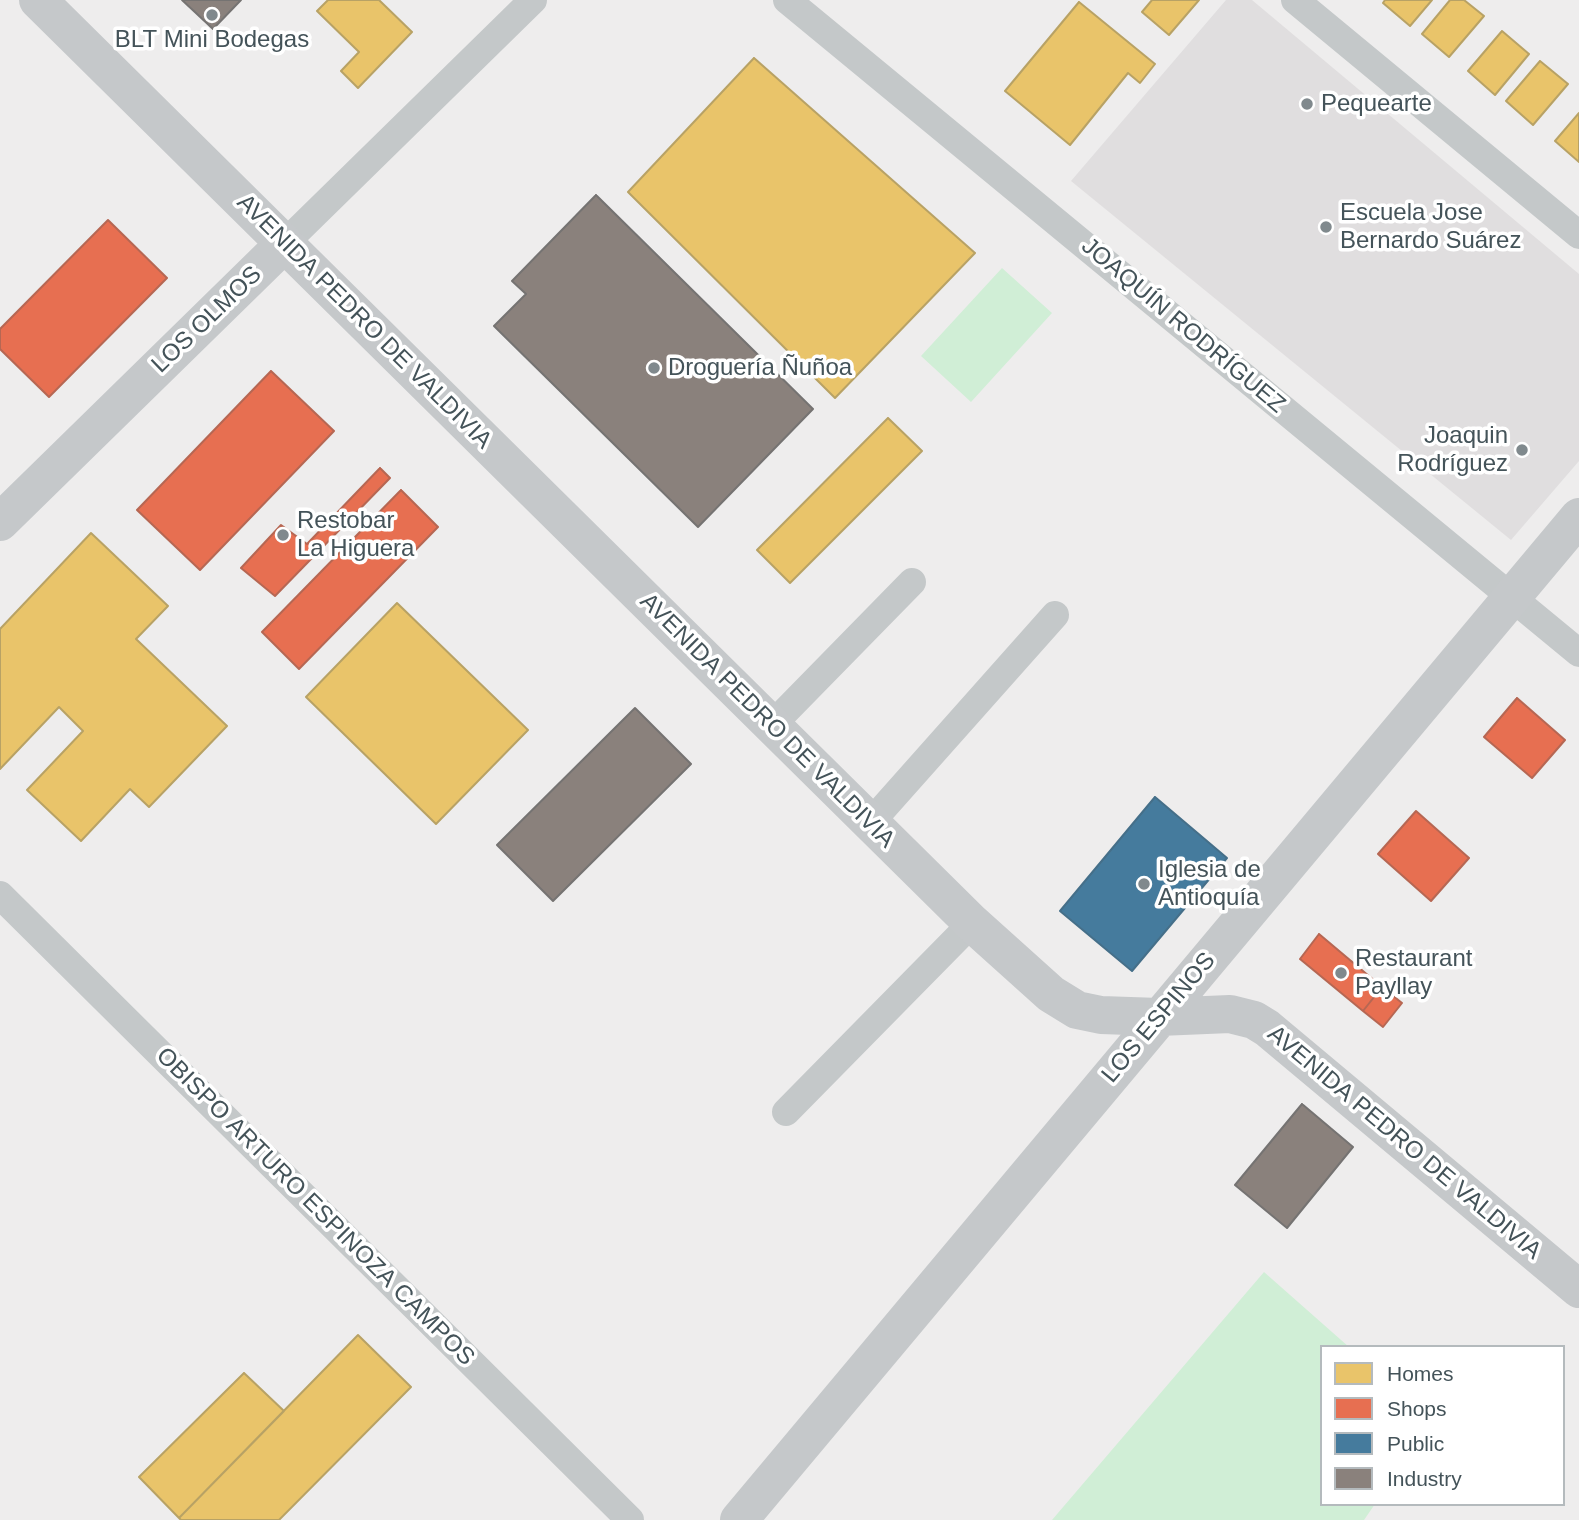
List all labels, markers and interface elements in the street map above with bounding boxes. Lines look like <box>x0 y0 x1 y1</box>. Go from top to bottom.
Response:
marker: BLT Mini Bodegas <box>204 7 220 23</box>
place label: BLT Mini Bodegas <box>115 26 309 54</box>
place label: Pequearte <box>1321 90 1432 118</box>
marker: Pequearte <box>1299 96 1315 112</box>
street label: AVENIDA PEDRO DE VALDIVIA <box>231 189 497 455</box>
place label: Escuela Jose Bernardo Suárez <box>1340 199 1521 255</box>
marker: Escuela Jose Bernardo Suárez <box>1318 219 1334 235</box>
street label: JOAQUÍN RODRÍGUEZ <box>1075 232 1291 420</box>
street label: LOS OLMOS <box>146 261 268 379</box>
place label: Droguería Ñuñoa <box>668 354 852 382</box>
marker: Droguería Ñuñoa <box>646 360 662 376</box>
place label: Joaquin Rodríguez <box>1397 422 1508 478</box>
marker: Joaquin Rodríguez <box>1514 442 1530 458</box>
place label: Restobar La Higuera <box>297 507 414 563</box>
marker: Restobar La Higuera <box>275 527 291 543</box>
street label: AVENIDA PEDRO DE VALDIVIA <box>634 588 900 854</box>
place label: Iglesia de Antioquía <box>1158 856 1261 912</box>
marker: Iglesia de Antioquía <box>1136 876 1152 892</box>
place label: Restaurant Payllay <box>1355 945 1472 1001</box>
street label: LOS ESPINOS <box>1096 947 1222 1089</box>
marker: Restaurant Payllay <box>1333 965 1349 981</box>
street label: AVENIDA PEDRO DE VALDIVIA <box>1261 1020 1547 1266</box>
street label: OBISPO ARTURO ESPINOZA CAMPOS <box>150 1042 480 1372</box>
legend <box>1320 1345 1565 1506</box>
text: Homes <box>1387 1362 1454 1385</box>
text: Shops <box>1387 1397 1447 1420</box>
text: Public <box>1387 1432 1444 1455</box>
text: Industry <box>1387 1467 1462 1490</box>

